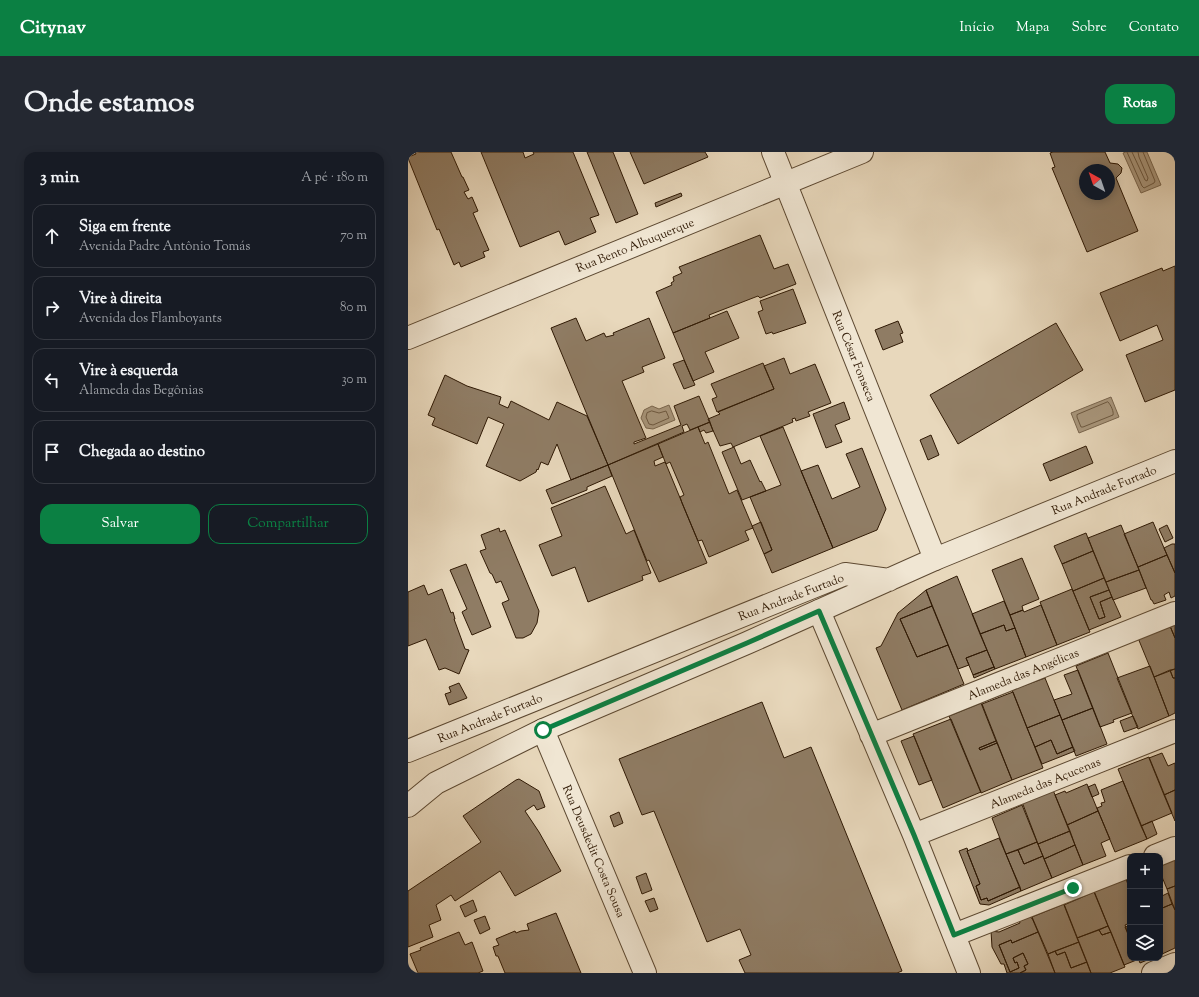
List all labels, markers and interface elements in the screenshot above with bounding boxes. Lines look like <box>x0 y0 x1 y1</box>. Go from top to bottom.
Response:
text: Citynav <box>20 15 86 42</box>
text: Início <box>959 18 994 38</box>
text: Mapa <box>1016 18 1049 38</box>
text: Sobre <box>1071 18 1107 38</box>
text: Contato <box>1129 18 1179 38</box>
text: Onde estamos <box>24 84 194 124</box>
button: Rotas <box>1105 84 1175 124</box>
north arrow <box>1079 164 1115 200</box>
text: 3 min <box>40 166 79 190</box>
text: A pé · 180 m <box>301 169 368 187</box>
street label: Rua Bento Albuquerque <box>574 214 698 278</box>
text: Siga em frente <box>79 217 171 238</box>
icon: ahead <box>41 225 63 247</box>
text: 70 m <box>340 227 367 245</box>
text: Avenida Padre Antônio Tomás <box>79 238 250 256</box>
text: Vire à direita <box>79 289 162 310</box>
icon: right <box>41 297 63 319</box>
text: 80 m <box>340 299 367 317</box>
street label: Rua César Fonseca <box>827 308 880 405</box>
text: Avenida dos Flamboyants <box>79 310 222 328</box>
text: Vire à esquerda <box>79 361 178 382</box>
icon: left <box>41 369 63 391</box>
text: 30 m <box>341 371 367 389</box>
text: Alameda das Begônias <box>79 382 203 400</box>
icon: arrive <box>41 441 63 463</box>
text: Chegada ao destino <box>79 442 205 463</box>
street label: Rua Andrade Furtado <box>1049 461 1160 520</box>
button: Salvar <box>40 504 200 544</box>
button: Compartilhar <box>208 504 368 544</box>
street label: Rua Andrade Furtado <box>736 569 847 626</box>
street label: Alameda das Angélicas <box>965 644 1082 706</box>
street label: Rua Andrade Furtado <box>435 689 546 748</box>
route start <box>534 721 552 739</box>
street label: Alameda das Açucenas <box>987 753 1104 814</box>
street label: Rua Deusdedit Costa Sousa <box>557 782 629 921</box>
map controls <box>1127 853 1163 961</box>
button: + <box>1127 853 1163 889</box>
route end <box>1064 879 1082 897</box>
button: − <box>1127 889 1163 925</box>
button: layers <box>1127 925 1163 961</box>

